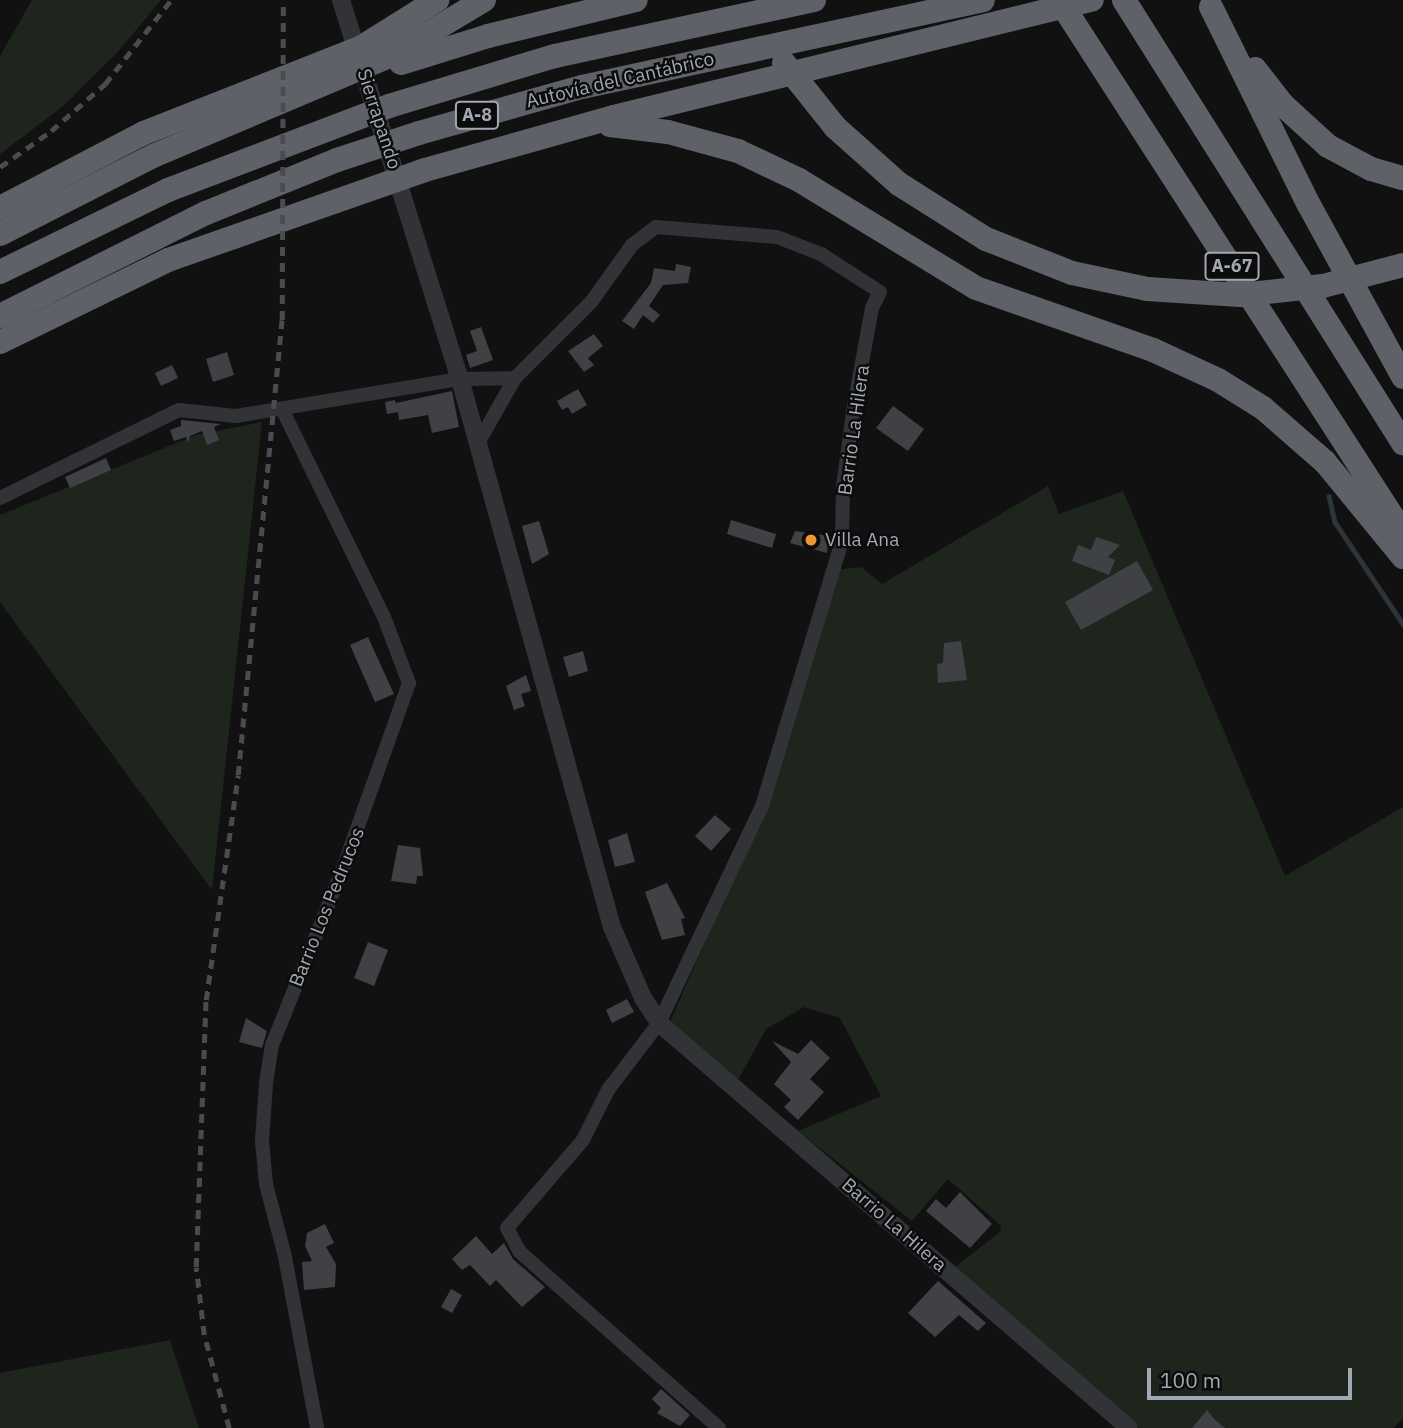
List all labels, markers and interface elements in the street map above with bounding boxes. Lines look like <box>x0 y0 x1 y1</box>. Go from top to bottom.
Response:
street label: Autovía del Cantábrico <box>524 47 716 113</box>
street label: Sierrapando <box>352 66 406 172</box>
road number: A-8 <box>454 100 500 130</box>
road number: A-67 <box>1204 252 1260 280</box>
street label: Barrio La Hilera <box>834 363 874 497</box>
place label: Villa Ana <box>825 529 899 551</box>
marker: Villa Ana <box>803 532 819 548</box>
street label: Barrio Los Pedrucos <box>285 824 369 990</box>
street label: Barrio La Hilera <box>837 1173 951 1277</box>
scale bar <box>1151 1354 1356 1398</box>
text: 100 m <box>1160 1366 1221 1394</box>

